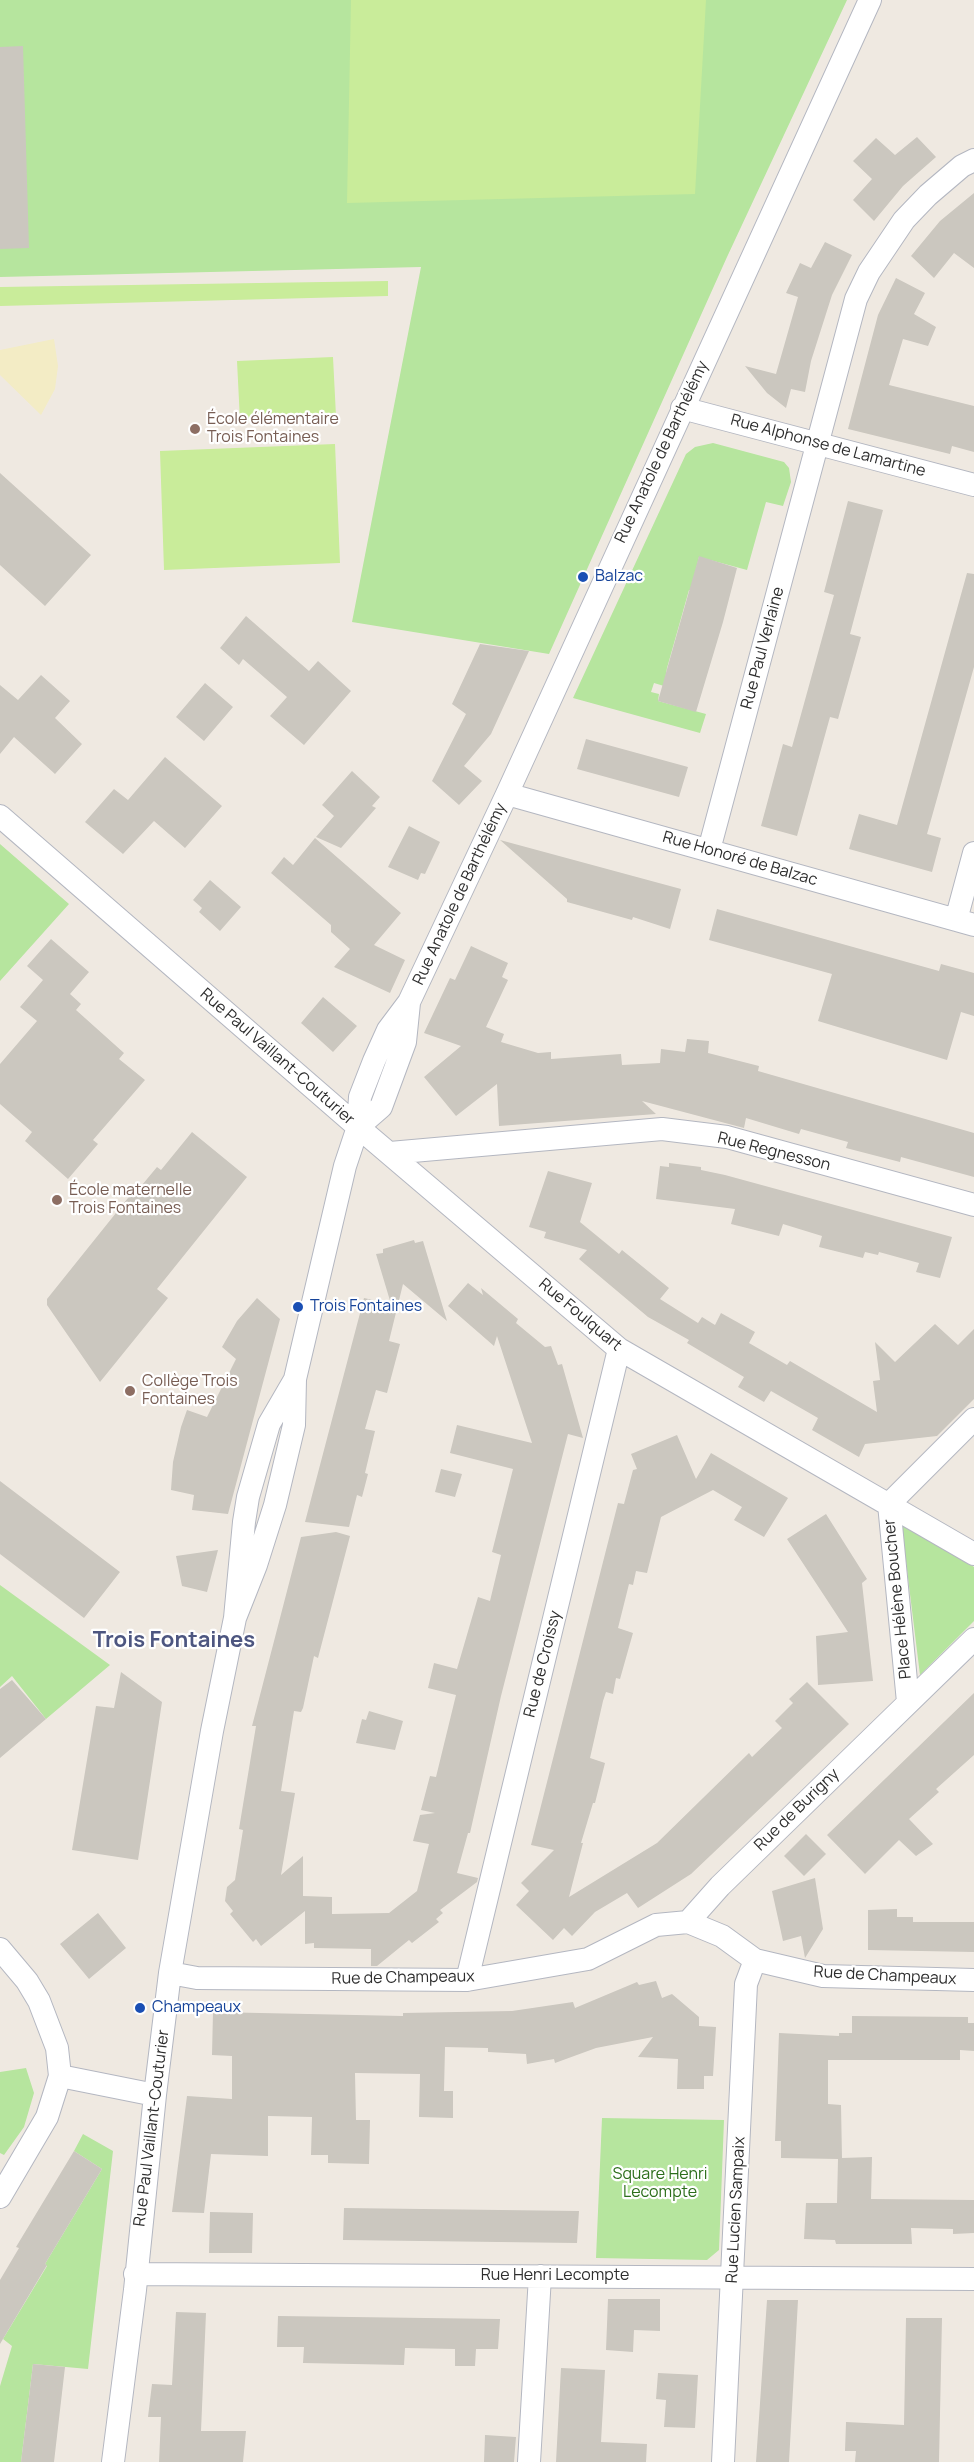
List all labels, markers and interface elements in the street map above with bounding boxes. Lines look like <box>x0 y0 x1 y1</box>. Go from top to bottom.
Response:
street label: Rue Anatole de Barthélémy <box>611 358 713 546</box>
place label: École élémentaire Trois Fontaines <box>207 410 339 448</box>
street label: Rue Alphonse de Lamartine <box>728 411 928 481</box>
marker: École élémentaire Trois Fontaines <box>188 422 202 436</box>
place label: Balzac <box>595 567 643 587</box>
marker: Balzac <box>576 570 590 584</box>
street label: Rue Paul Verlaine <box>737 585 789 711</box>
street label: Rue Anatole de Barthélémy <box>409 800 511 988</box>
street label: Rue Honoré de Balzac <box>660 828 820 890</box>
street label: Rue Paul Vaillant-Couturier <box>196 985 358 1129</box>
street label: Rue Regnesson <box>716 1129 832 1175</box>
place label: École maternelle Trois Fontaines <box>69 1181 192 1219</box>
marker: École maternelle Trois Fontaines <box>50 1193 64 1207</box>
street label: Rue Foulquart <box>534 1275 626 1355</box>
place label: Trois Fontaines <box>310 1297 422 1317</box>
marker: Trois Fontaines <box>291 1300 305 1314</box>
place label: Collège Trois Fontaines <box>142 1372 238 1410</box>
marker: Collège Trois Fontaines <box>123 1384 137 1398</box>
street label: Place Hélène Boucher <box>880 1518 916 1680</box>
street label: Rue de Croissy <box>520 1609 566 1719</box>
district label: Trois Fontaines <box>93 1628 255 1654</box>
street label: Rue de Burigny <box>751 1765 843 1855</box>
street label: Rue de Champeaux <box>813 1963 957 1989</box>
street label: Rue de Champeaux <box>331 1967 475 1989</box>
place label: Champeaux <box>152 1998 241 2018</box>
marker: Champeaux <box>133 2001 147 2015</box>
street label: Rue Paul Vaillant-Couturier <box>130 2028 174 2228</box>
street label: Rue Lucien Sampaix <box>723 2136 749 2284</box>
park label: Square Henri Lecompte <box>613 2165 707 2203</box>
street label: Rue Henri Lecompte <box>481 2266 629 2286</box>

